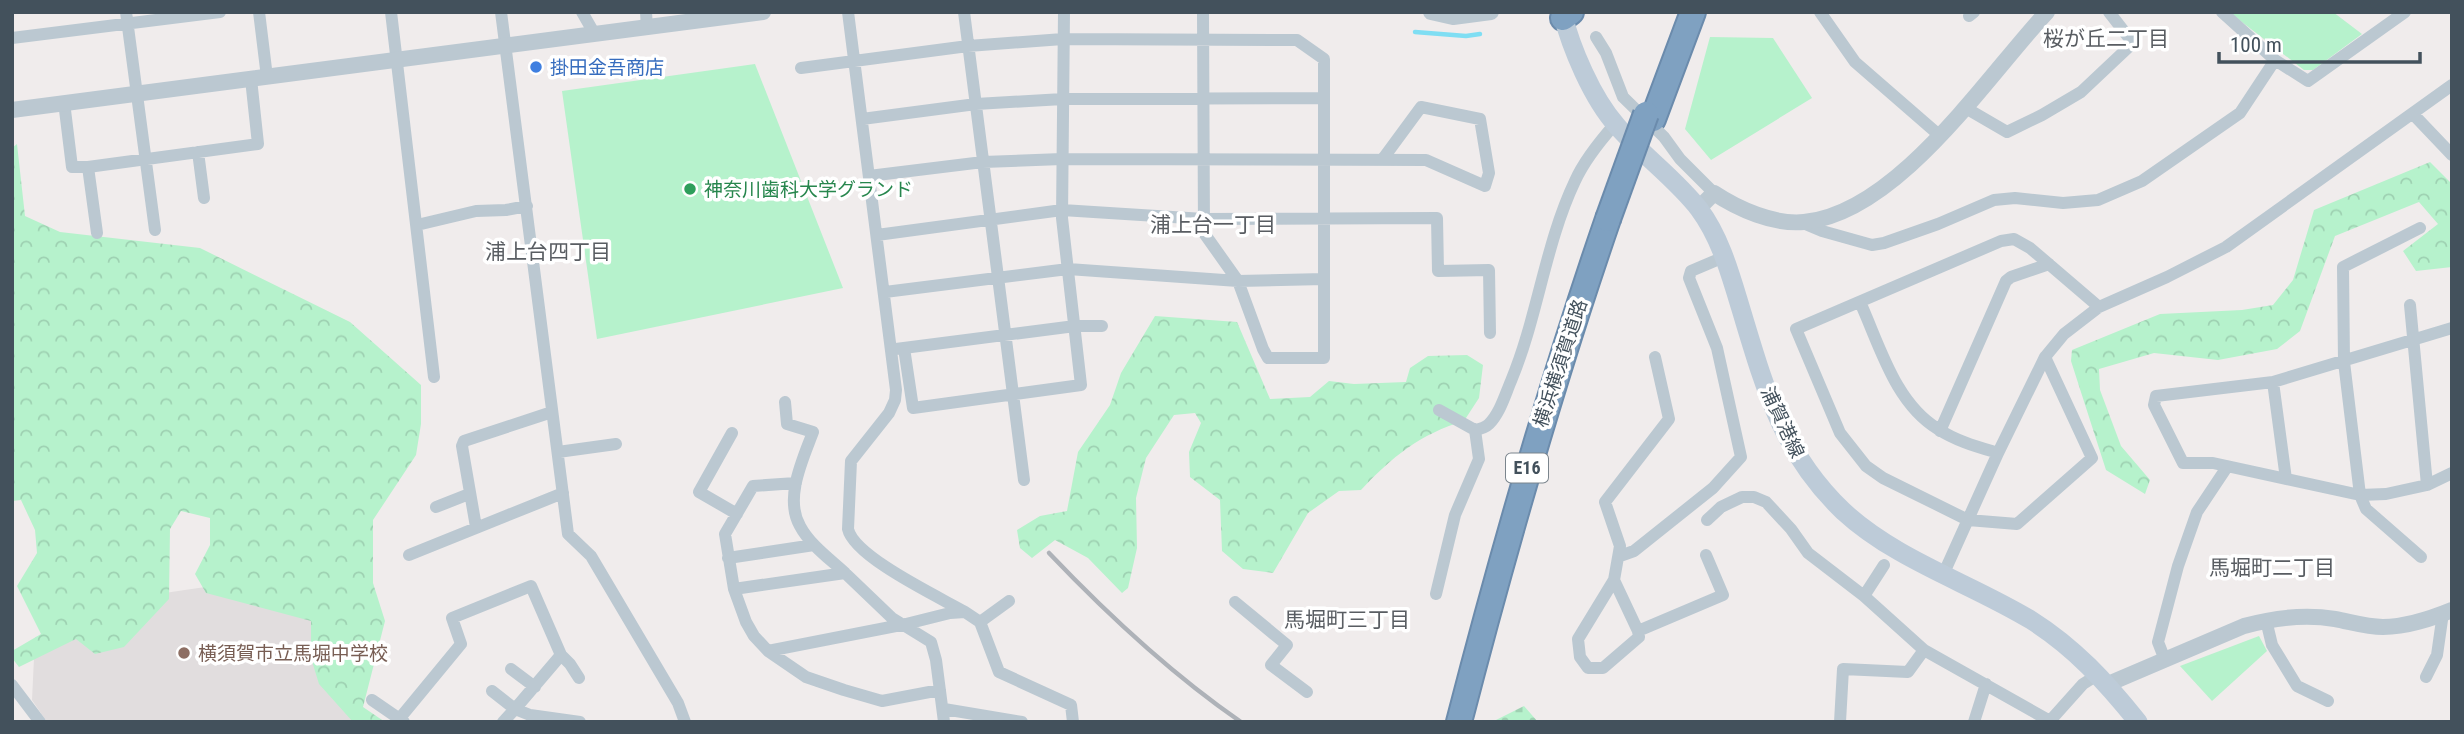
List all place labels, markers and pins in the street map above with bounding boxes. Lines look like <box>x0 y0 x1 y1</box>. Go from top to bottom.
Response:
place label: 掛田金吾商店 <box>550 56 664 79</box>
marker: 掛田金吾商店 <box>528 59 544 75</box>
place label: 神奈川歯科大学グランド <box>704 178 913 201</box>
marker: 神奈川歯科大学グランド <box>682 181 698 197</box>
place label: 横須賀市立馬堀中学校 <box>198 642 388 665</box>
marker: 横須賀市立馬堀中学校 <box>176 645 192 661</box>

